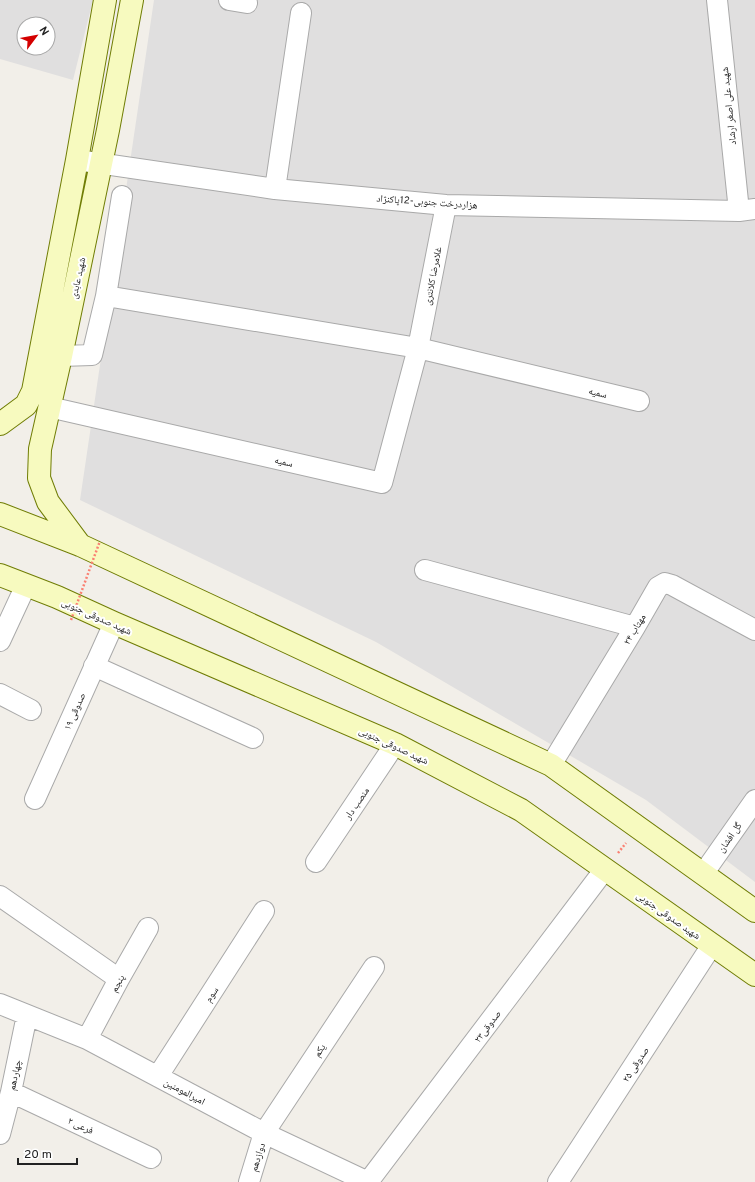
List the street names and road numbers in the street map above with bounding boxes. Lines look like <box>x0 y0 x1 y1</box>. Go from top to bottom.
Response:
street label: شهید علی اصغر ارشاد <box>719 66 740 145</box>
street label: هزاردرخت جنوبی-12پاکنژاد <box>376 192 478 213</box>
street label: غلامرضا کلانتری <box>421 246 446 307</box>
street label: شهید عابدی <box>68 256 89 300</box>
street label: سمیه <box>587 385 609 402</box>
street label: سمیه <box>273 454 295 471</box>
street label: شهید صدوقی جنوبی <box>59 596 134 639</box>
street label: مهتاب ۲۴ <box>621 612 650 648</box>
street label: صدوقی ۱۹ <box>61 691 89 732</box>
street label: شهید صدوقی جنوبی <box>356 725 431 768</box>
street label: منصب دار <box>341 785 373 823</box>
street label: گل افشان <box>715 820 746 856</box>
street label: شهید صدوقی جنوبی <box>634 889 703 943</box>
street label: پنجم <box>108 973 128 995</box>
street label: سوم <box>202 984 222 1005</box>
street label: صدوقی۲۳ <box>472 1008 505 1046</box>
street label: یکم <box>311 1042 329 1060</box>
street label: صدوقی ۲۵ <box>620 1045 653 1085</box>
street label: چهاردهم <box>6 1058 25 1092</box>
street label: امیرالمومنین <box>161 1076 207 1109</box>
street label: فرعی ۲ <box>65 1115 95 1138</box>
street label: دوازدهم <box>248 1141 269 1173</box>

